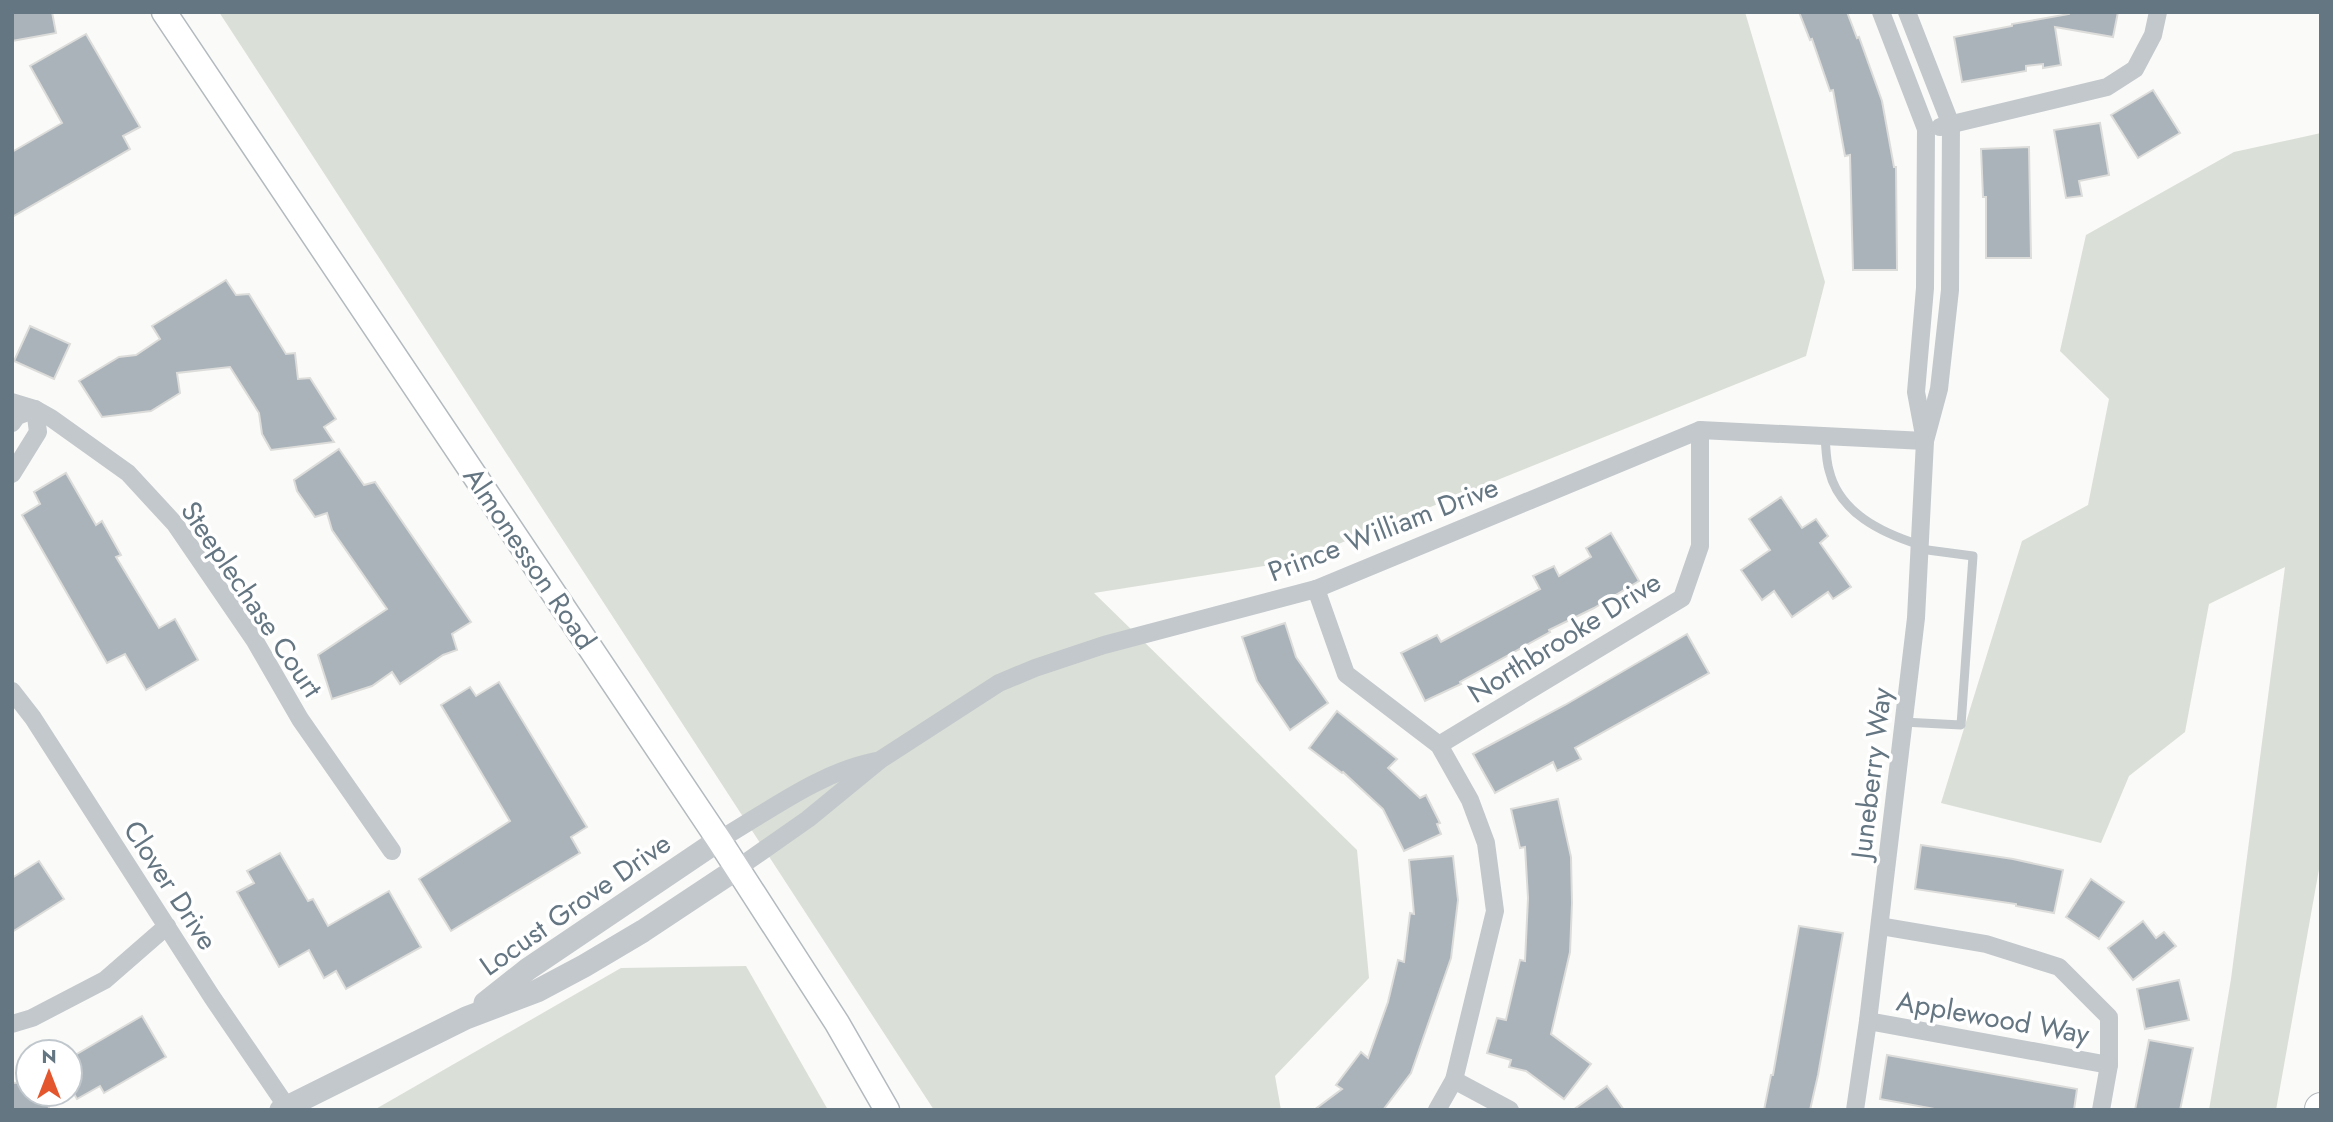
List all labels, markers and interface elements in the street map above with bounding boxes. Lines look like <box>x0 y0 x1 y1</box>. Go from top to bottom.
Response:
street label: Almonesson Road <box>453 459 606 658</box>
street label: Prince William Drive <box>1262 467 1504 592</box>
street label: Steeplechase Court <box>171 493 333 706</box>
street label: Northbrooke Drive <box>1460 562 1669 713</box>
street label: Juneberry Way <box>1840 684 1902 865</box>
street label: Clover Drive <box>113 812 228 958</box>
street label: Locust Grove Drive <box>471 823 679 986</box>
street label: Applewood Way <box>1893 980 2093 1055</box>
north arrow <box>14 1038 84 1108</box>
text: N <box>41 1043 57 1070</box>

